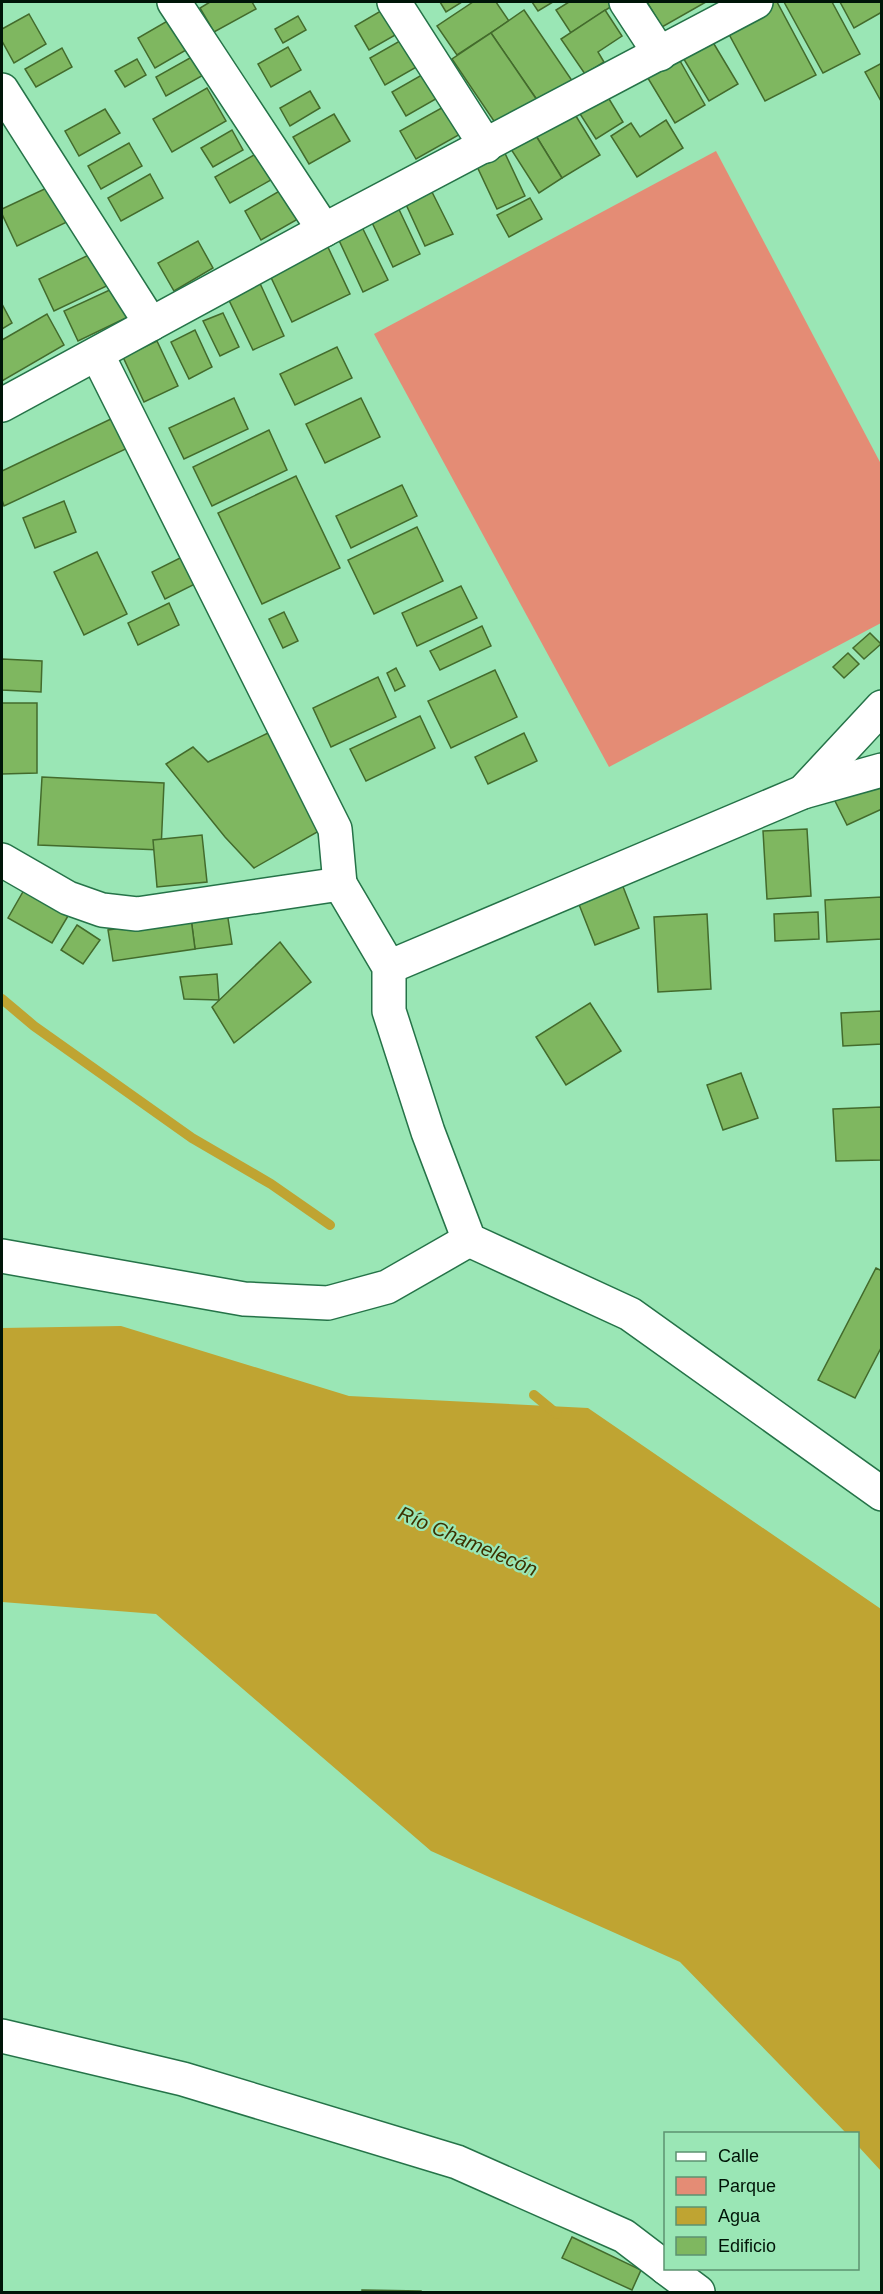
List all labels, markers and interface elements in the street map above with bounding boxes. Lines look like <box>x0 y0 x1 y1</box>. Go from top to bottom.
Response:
water label: Río Chamelecón <box>395 1502 541 1580</box>
legend <box>664 2132 859 2270</box>
text: Calle <box>718 2146 759 2166</box>
text: Parque <box>718 2176 776 2196</box>
text: Agua <box>718 2206 761 2226</box>
text: Edificio <box>718 2236 776 2256</box>

